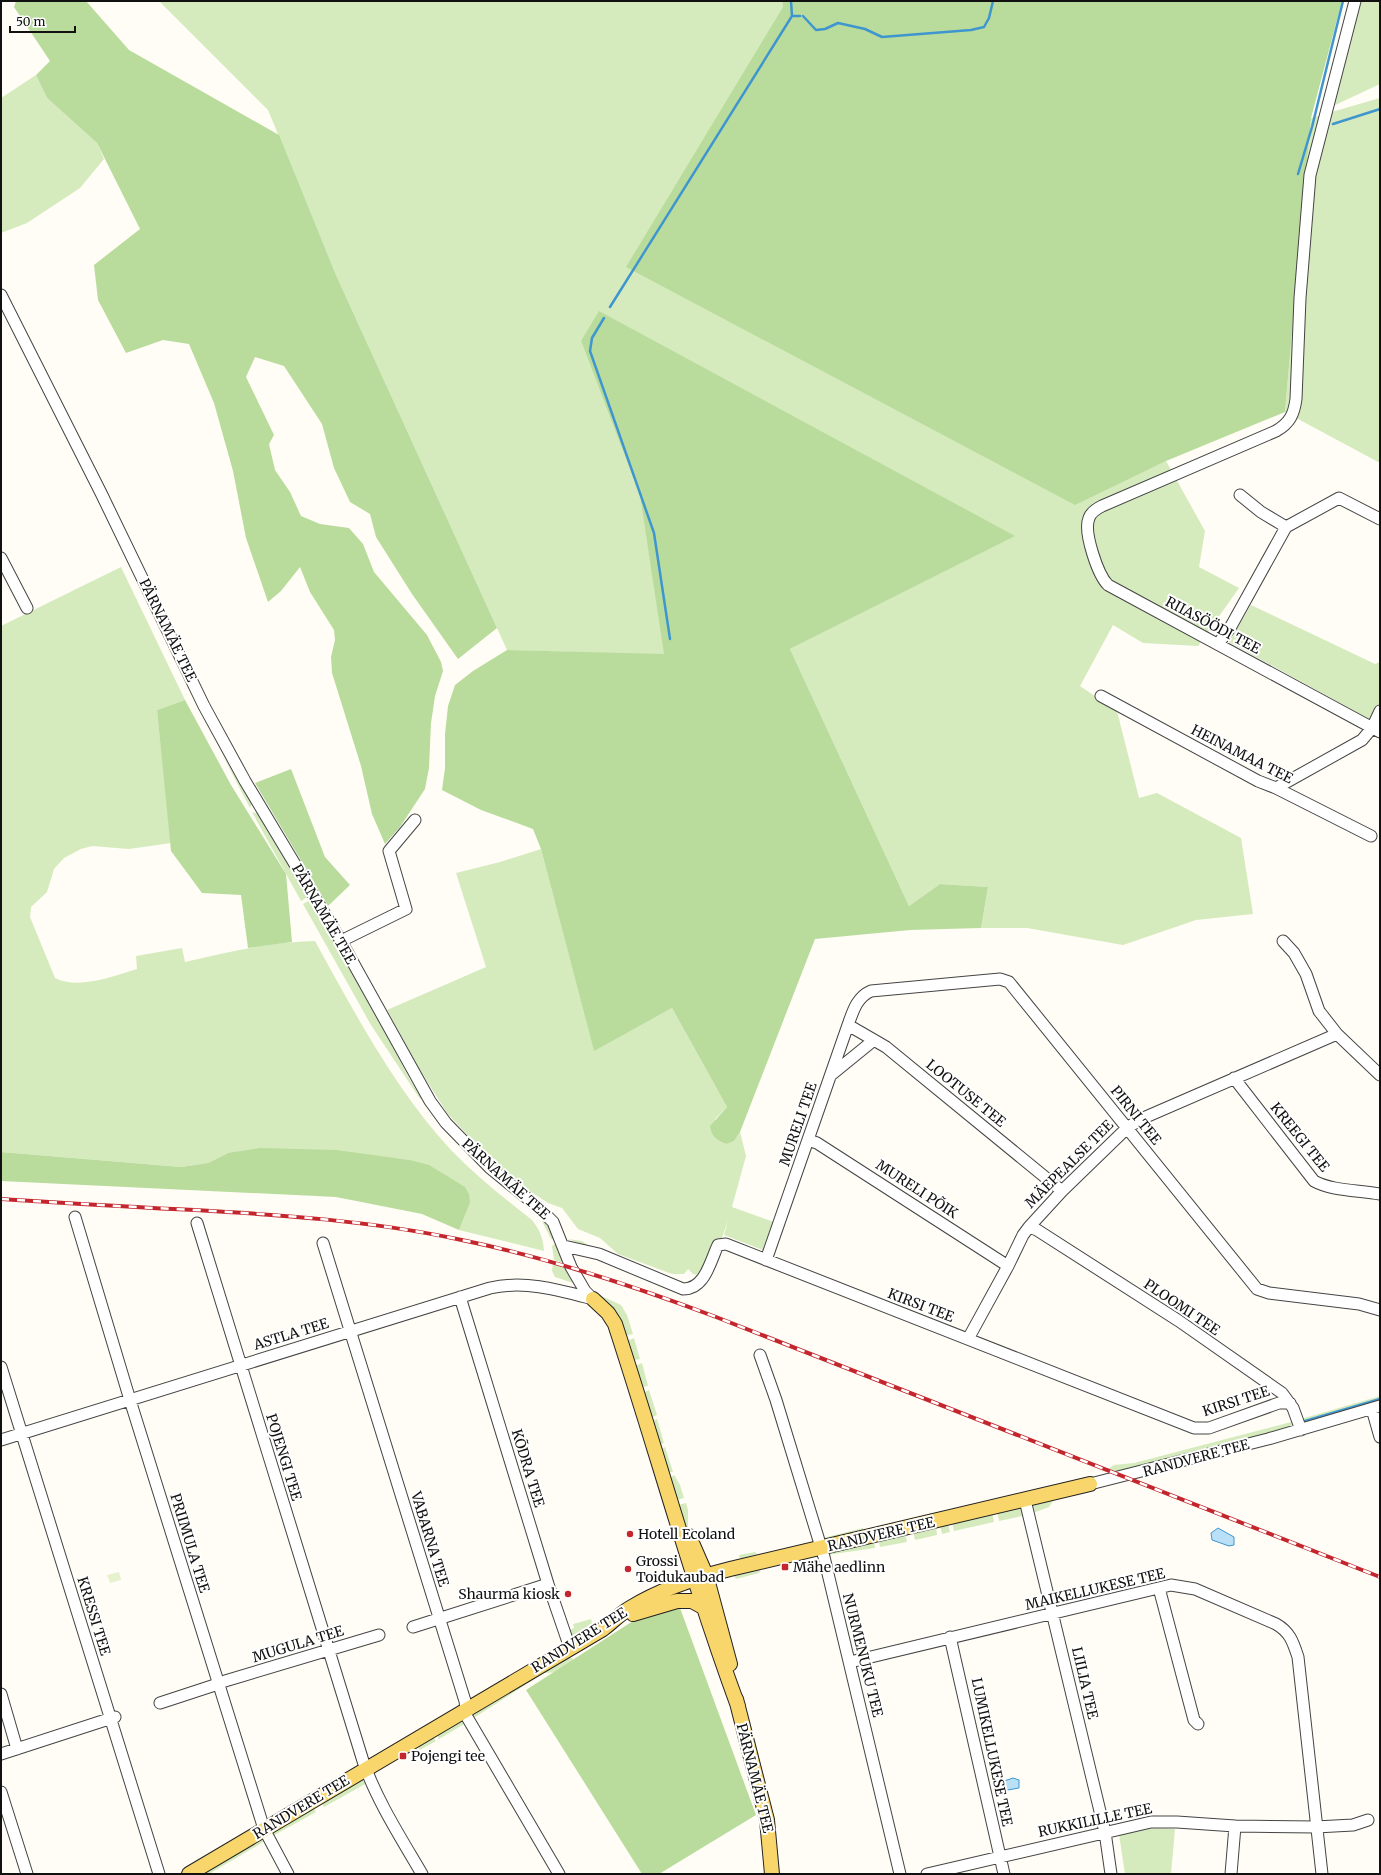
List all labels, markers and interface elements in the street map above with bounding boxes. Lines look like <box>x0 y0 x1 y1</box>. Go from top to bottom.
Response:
scale bar <box>10 8 75 34</box>
text: 50 m <box>16 14 45 29</box>
street label: PÄRNAMÄE TEE <box>135 576 201 685</box>
street label: RIIASÖÖDI TEE <box>1162 592 1264 658</box>
street label: HEINAMAA TEE <box>1188 721 1296 787</box>
street label: PÄRNAMÄE TEE <box>288 861 360 967</box>
street label: LOOTUSE TEE <box>922 1055 1010 1131</box>
street label: MURELI TEE <box>775 1080 821 1168</box>
street label: PIRNI TEE <box>1107 1082 1165 1148</box>
street label: KREEGI TEE <box>1267 1099 1333 1175</box>
street label: MÄEPEALSE TEE <box>1021 1116 1117 1212</box>
street label: PÄRNAMÄE TEE <box>458 1135 554 1223</box>
street label: MURELI PÕIK <box>873 1156 962 1223</box>
street label: PLOOMI TEE <box>1141 1275 1224 1339</box>
street label: KIRSI TEE <box>885 1284 957 1326</box>
street label: ASTLA TEE <box>250 1314 331 1354</box>
street label: KIRSI TEE <box>1200 1382 1272 1420</box>
street label: POJENGI TEE <box>262 1411 306 1503</box>
street label: KÕDRA TEE <box>508 1427 548 1509</box>
street label: RANDVERE TEE <box>1141 1435 1251 1481</box>
street label: VABARNA TEE <box>407 1489 453 1589</box>
street label: PRIIMULA TEE <box>166 1491 214 1595</box>
street label: RANDVERE TEE <box>826 1513 936 1555</box>
place label: Hotell Ecoland <box>638 1525 736 1543</box>
marker: Hotell Ecoland <box>625 1529 635 1539</box>
place label: Grossi Toidukaubad <box>636 1552 725 1586</box>
place label: Mähe aedlinn <box>793 1558 885 1576</box>
marker: Mähe aedlinn <box>780 1562 790 1572</box>
marker: Grossi Toidukaubad <box>623 1564 633 1574</box>
street label: MAIKELLUKESE TEE <box>1023 1564 1167 1614</box>
street label: KRESSI TEE <box>74 1575 115 1658</box>
place label: Shaurma kiosk <box>458 1585 560 1603</box>
marker: Shaurma kiosk <box>563 1589 573 1599</box>
street label: NURMENUKU TEE <box>839 1591 887 1719</box>
street label: RANDVERE TEE <box>528 1603 630 1677</box>
street label: MUGULA TEE <box>250 1622 346 1666</box>
street label: LIILIA TEE <box>1068 1645 1102 1721</box>
street label: LUMIKELLUKESE TEE <box>967 1676 1017 1828</box>
street label: PÄRNAMÄE TEE <box>733 1721 777 1835</box>
place label: Pojengi tee <box>411 1747 485 1765</box>
marker: Pojengi tee <box>398 1751 408 1761</box>
street label: RANDVERE TEE <box>249 1771 353 1843</box>
street label: RUKKILILLE TEE <box>1036 1799 1154 1841</box>

